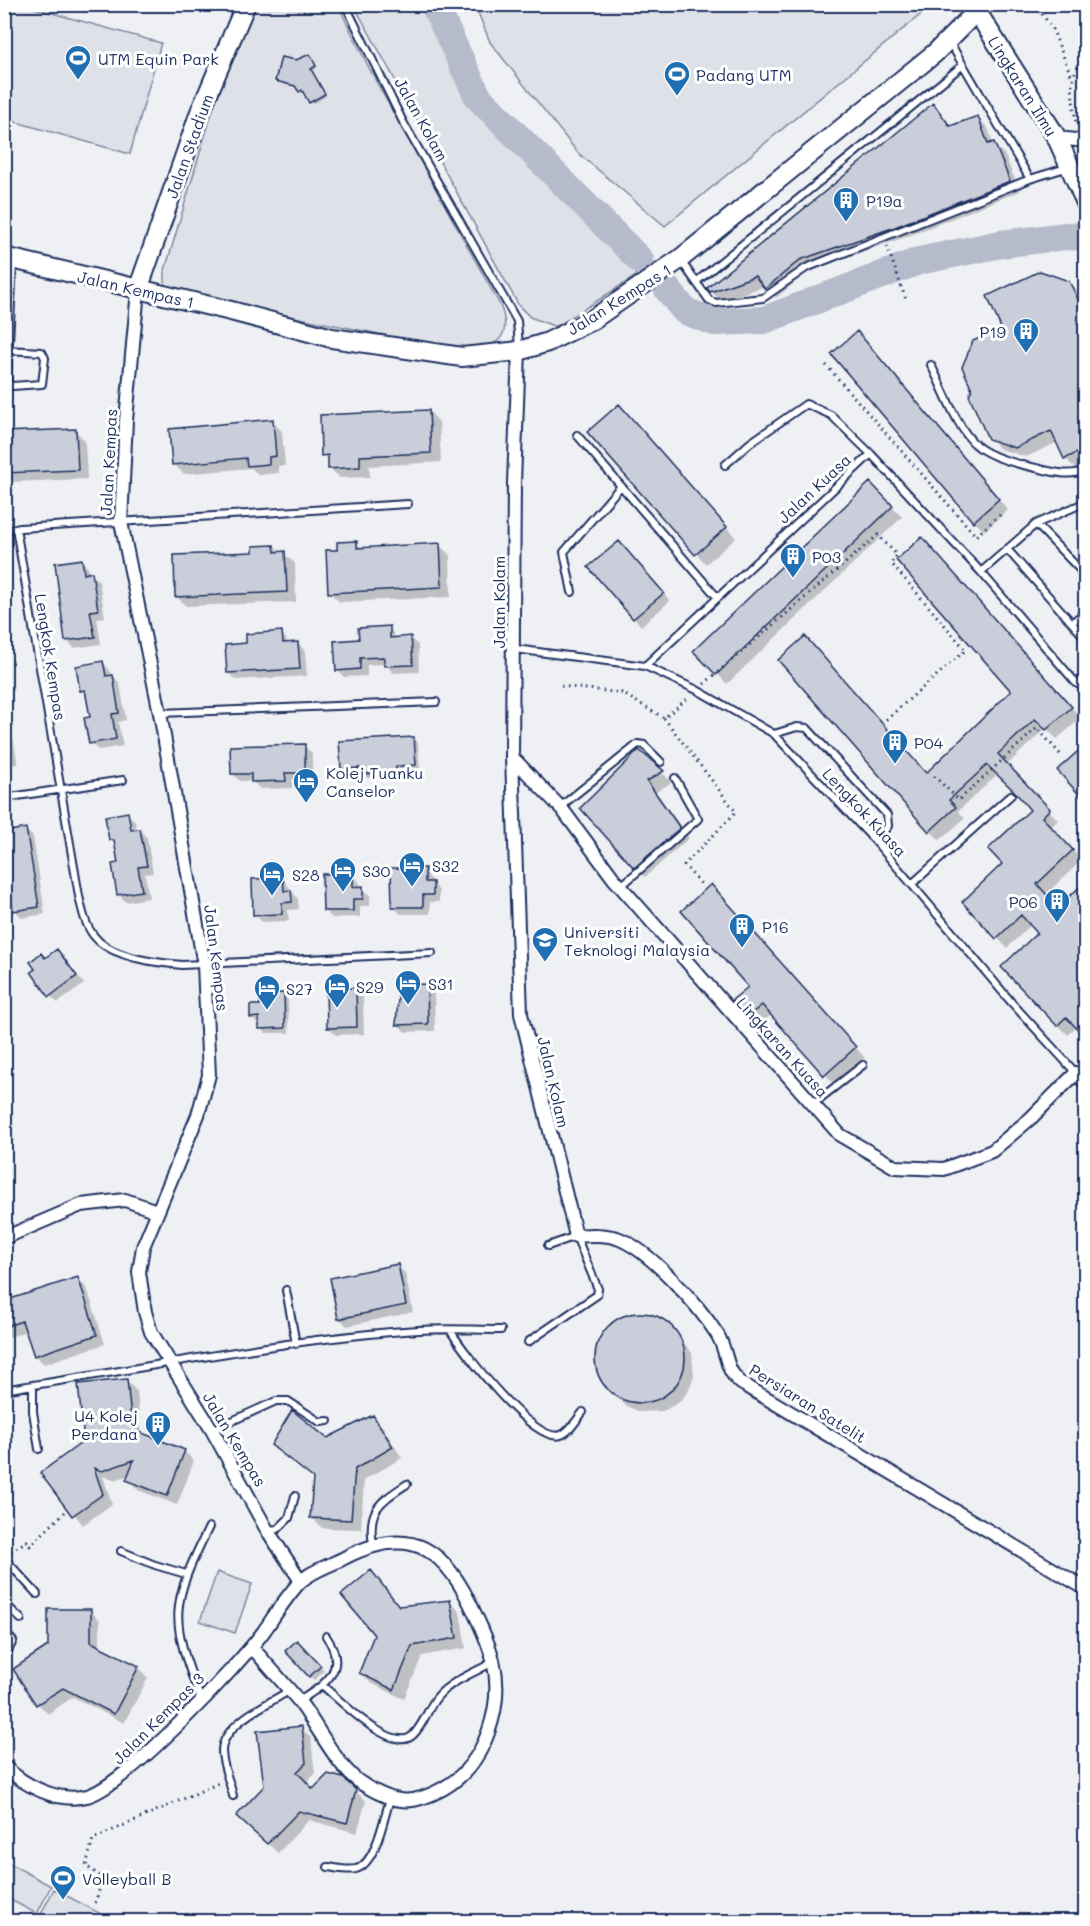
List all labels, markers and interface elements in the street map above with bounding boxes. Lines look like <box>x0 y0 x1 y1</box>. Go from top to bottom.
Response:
street label: Lingkaran Ilmu <box>984 32 1062 140</box>
sports icon: UTM Equin Park <box>63 43 93 81</box>
place label: UTM Equin Park <box>98 48 219 69</box>
sports icon: Padang UTM <box>662 59 692 97</box>
place label: Padang UTM <box>696 64 791 85</box>
street label: Jalan Kolam <box>390 73 454 165</box>
street label: Jalan Stadium <box>160 91 218 201</box>
building icon: P19a <box>831 185 861 223</box>
place label: P19a <box>866 190 902 211</box>
street label: Jalan Kempas 1 <box>563 259 675 339</box>
street label: Jalan Kempas 1 <box>76 265 196 313</box>
building icon: P19 <box>1011 316 1041 354</box>
place label: P19 <box>980 321 1006 342</box>
street label: Jalan Kempas <box>95 408 121 516</box>
street label: Jalan Kuasa <box>773 449 855 527</box>
building icon: P03 <box>778 541 808 579</box>
place label: P03 <box>812 546 841 567</box>
street label: Jalan Kolam <box>488 556 509 648</box>
street label: Lengkok Kempas <box>31 592 71 722</box>
building icon: P04 <box>880 727 910 765</box>
place label: P04 <box>914 732 944 753</box>
place label: Kolej Tuanku Canselor <box>326 762 423 801</box>
street label: Lengkok Kuasa <box>818 763 912 861</box>
hotel icon: Kolej Tuanku Canselor <box>291 766 321 804</box>
hotel icon: S32 <box>397 850 427 888</box>
hotel icon: S30 <box>328 855 358 893</box>
place label: S32 <box>432 855 459 876</box>
hotel icon: S28 <box>257 859 287 897</box>
place label: S30 <box>362 860 390 881</box>
place label: S28 <box>292 864 320 885</box>
building icon: P06 <box>1042 886 1072 924</box>
place label: P06 <box>1009 891 1038 912</box>
street label: Jalan Kempas <box>200 904 234 1012</box>
building icon: P16 <box>727 911 757 949</box>
place label: P16 <box>762 916 789 937</box>
place label: Universiti Teknologi Malaysia <box>564 921 710 960</box>
school or university icon: Universiti Teknologi Malaysia <box>530 925 560 963</box>
hotel icon: S31 <box>393 968 423 1006</box>
hotel icon: S29 <box>322 971 352 1009</box>
hotel icon: S27 <box>252 973 282 1011</box>
place label: S31 <box>428 973 454 994</box>
place label: S29 <box>356 976 383 997</box>
place label: S27 <box>286 978 313 999</box>
street label: Lingkaran Kuasa <box>732 992 834 1102</box>
street label: Jalan Kolam <box>533 1034 575 1130</box>
street label: Persiaran Satelit <box>746 1359 870 1447</box>
street label: Jalan Kempas <box>199 1388 271 1490</box>
place label: U4 Kolej Perdana <box>71 1405 138 1444</box>
building icon: U4 Kolej Perdana <box>143 1409 173 1447</box>
street label: Jalan Kempas 3 <box>108 1668 208 1768</box>
sports icon: Volleyball B <box>48 1863 78 1901</box>
place label: Volleyball B <box>82 1868 171 1889</box>

